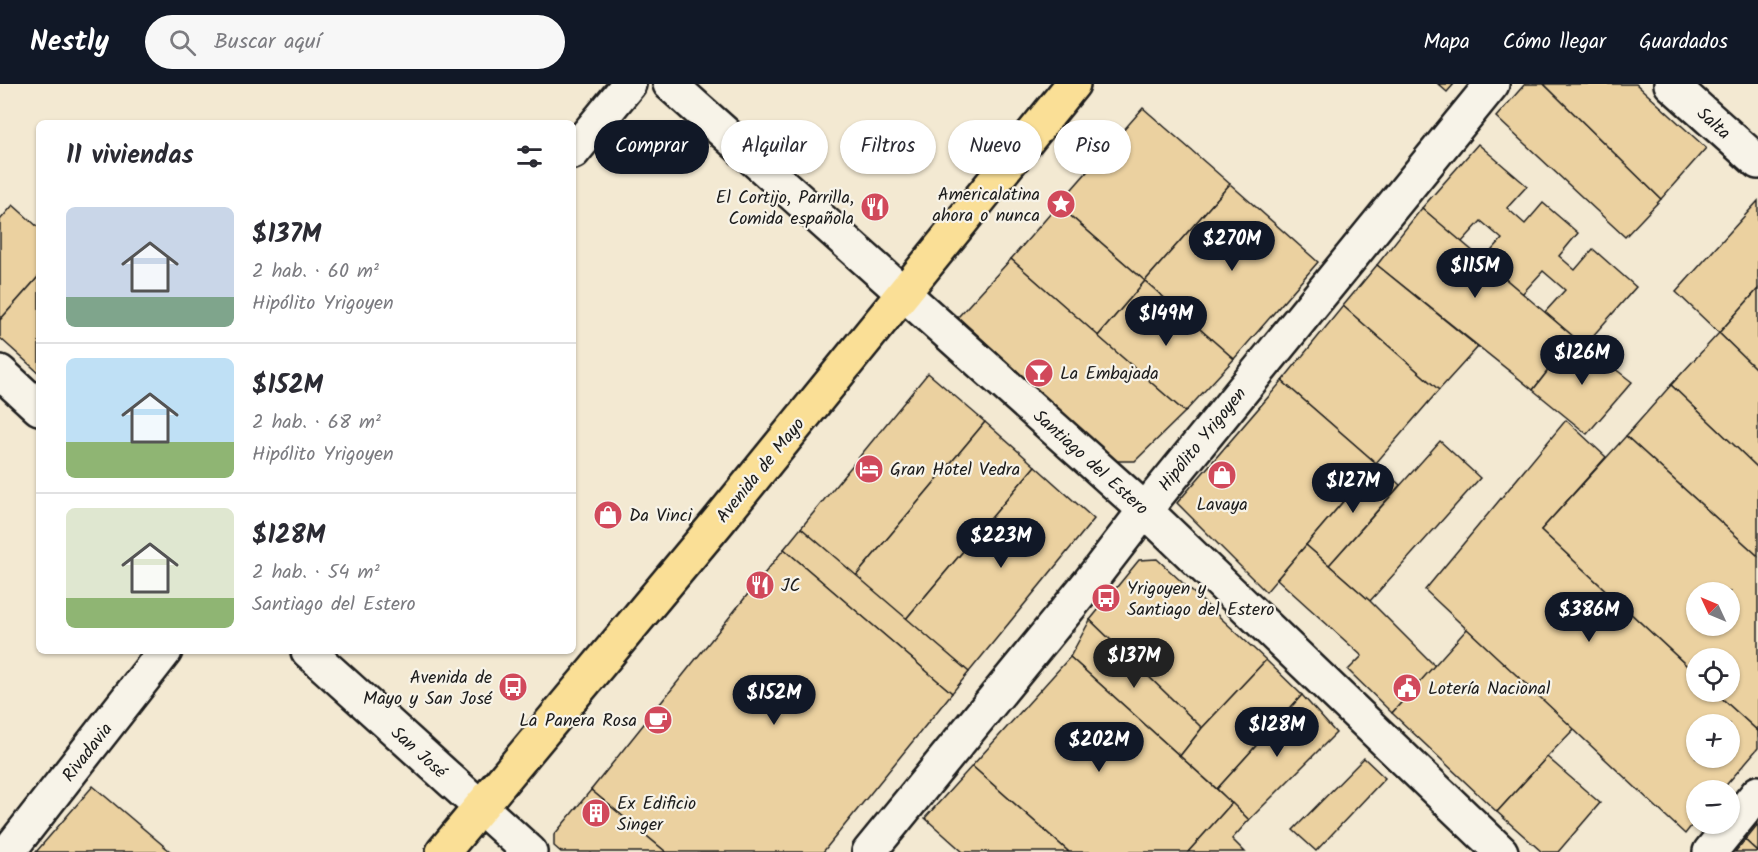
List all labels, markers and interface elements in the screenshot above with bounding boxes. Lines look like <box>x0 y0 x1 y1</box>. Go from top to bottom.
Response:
search box <box>145 15 565 69</box>
text: Nestly <box>30 20 109 65</box>
text: Buscar aquí <box>214 25 321 60</box>
icon: search <box>166 26 199 59</box>
text: Mapa <box>1423 26 1470 59</box>
text: Cómo llegar <box>1503 26 1606 59</box>
text: Guardados <box>1639 26 1728 59</box>
street label: Salta <box>1689 101 1737 148</box>
chip: Comprar <box>594 120 709 174</box>
chip: Alquilar <box>721 120 828 174</box>
chip: Filtros <box>840 120 936 174</box>
chip: Nuevo <box>948 120 1042 174</box>
chip: Piso <box>1054 120 1131 174</box>
text: 11 viviendas <box>66 135 194 177</box>
icon: filters <box>513 140 546 173</box>
place label: Americalatina ahora o nunca <box>932 181 1040 231</box>
place label: El Cortijo, Parrilla, Comida española <box>716 184 854 234</box>
place icon: Americalatina ahora o nunca <box>1045 188 1077 220</box>
restaurant icon: El Cortijo, Parrilla, Comida española <box>859 191 891 223</box>
text: $137M <box>252 214 321 256</box>
pin: $270M <box>1190 221 1274 272</box>
text: $270M <box>1203 224 1261 256</box>
icon: home <box>114 231 186 303</box>
pin: $115M <box>1433 248 1517 299</box>
text: $115M <box>1450 251 1500 283</box>
text: 2 hab. · 60 m² <box>252 256 379 288</box>
text: Hipólito Yrigoyen <box>252 288 394 320</box>
pin: $149M <box>1124 296 1208 347</box>
text: $149M <box>1139 299 1193 331</box>
pin: $126M <box>1540 335 1624 386</box>
text: $126M <box>1554 338 1610 370</box>
bar icon: La Embajada <box>1023 357 1055 389</box>
place label: La Embajada <box>1060 360 1159 389</box>
text: $152M <box>252 365 323 407</box>
street label: Hipólito Yrigoyen <box>1152 381 1255 499</box>
icon: home <box>114 382 186 454</box>
street label: Santiago del Estero <box>1026 403 1154 523</box>
text: 2 hab. · 68 m² <box>252 407 381 439</box>
street label: Avenida de Mayo <box>709 412 813 530</box>
text: Hipólito Yrigoyen <box>252 439 394 471</box>
hotel icon: Gran Hotel Vedra <box>853 453 885 485</box>
place label: Gran Hotel Vedra <box>890 456 1020 485</box>
shop icon: Lavaya <box>1206 459 1238 491</box>
pin: $127M <box>1311 463 1395 514</box>
text: $127M <box>1326 466 1380 498</box>
place label: Lavaya <box>1196 491 1248 520</box>
shop icon: Da Vinci <box>592 499 624 531</box>
place label: Da Vinci <box>629 502 693 531</box>
text: $128M <box>252 515 325 557</box>
pin: $223M <box>959 518 1043 569</box>
text: $223M <box>970 521 1032 553</box>
icon: home <box>114 532 186 604</box>
text: 2 hab. · 54 m² <box>252 557 380 589</box>
restaurant icon: JC <box>744 569 776 601</box>
place label: JC <box>781 572 800 601</box>
place label: Yrigoyen y Santiago del Estero <box>1127 575 1274 625</box>
bus stop icon: Yrigoyen y Santiago del Estero <box>1090 582 1122 614</box>
north arrow <box>1686 582 1740 636</box>
map controls <box>1686 582 1740 834</box>
text: Santiago del Estero <box>252 589 416 621</box>
pin: $386M <box>1547 592 1631 643</box>
text: $386M <box>1559 595 1619 627</box>
pin: $137M <box>1092 638 1176 689</box>
text: $137M <box>1107 641 1161 673</box>
button: locate <box>1686 648 1740 702</box>
place label: Avenida de Mayo y San José <box>363 664 493 714</box>
bus stop icon: Avenida de Mayo y San José <box>497 671 529 703</box>
public building icon: Lotería Nacional <box>1391 672 1423 704</box>
pin: $152M <box>732 675 816 726</box>
place label: Lotería Nacional <box>1428 675 1551 704</box>
text: $152M <box>747 678 801 710</box>
cafe icon: La Panera Rosa <box>642 704 674 736</box>
place label: La Panera Rosa <box>519 707 637 736</box>
pin: $128M <box>1235 707 1319 758</box>
text: $128M <box>1249 710 1305 742</box>
button: + <box>1686 714 1740 768</box>
street label: Rivadavia <box>56 717 121 789</box>
street label: San José <box>383 720 453 787</box>
pin: $202M <box>1057 722 1141 773</box>
text: $202M <box>1069 725 1129 757</box>
button: − <box>1686 780 1740 834</box>
place label: Ex Edificio Singer <box>617 790 696 840</box>
building icon: Ex Edificio Singer <box>580 797 612 829</box>

